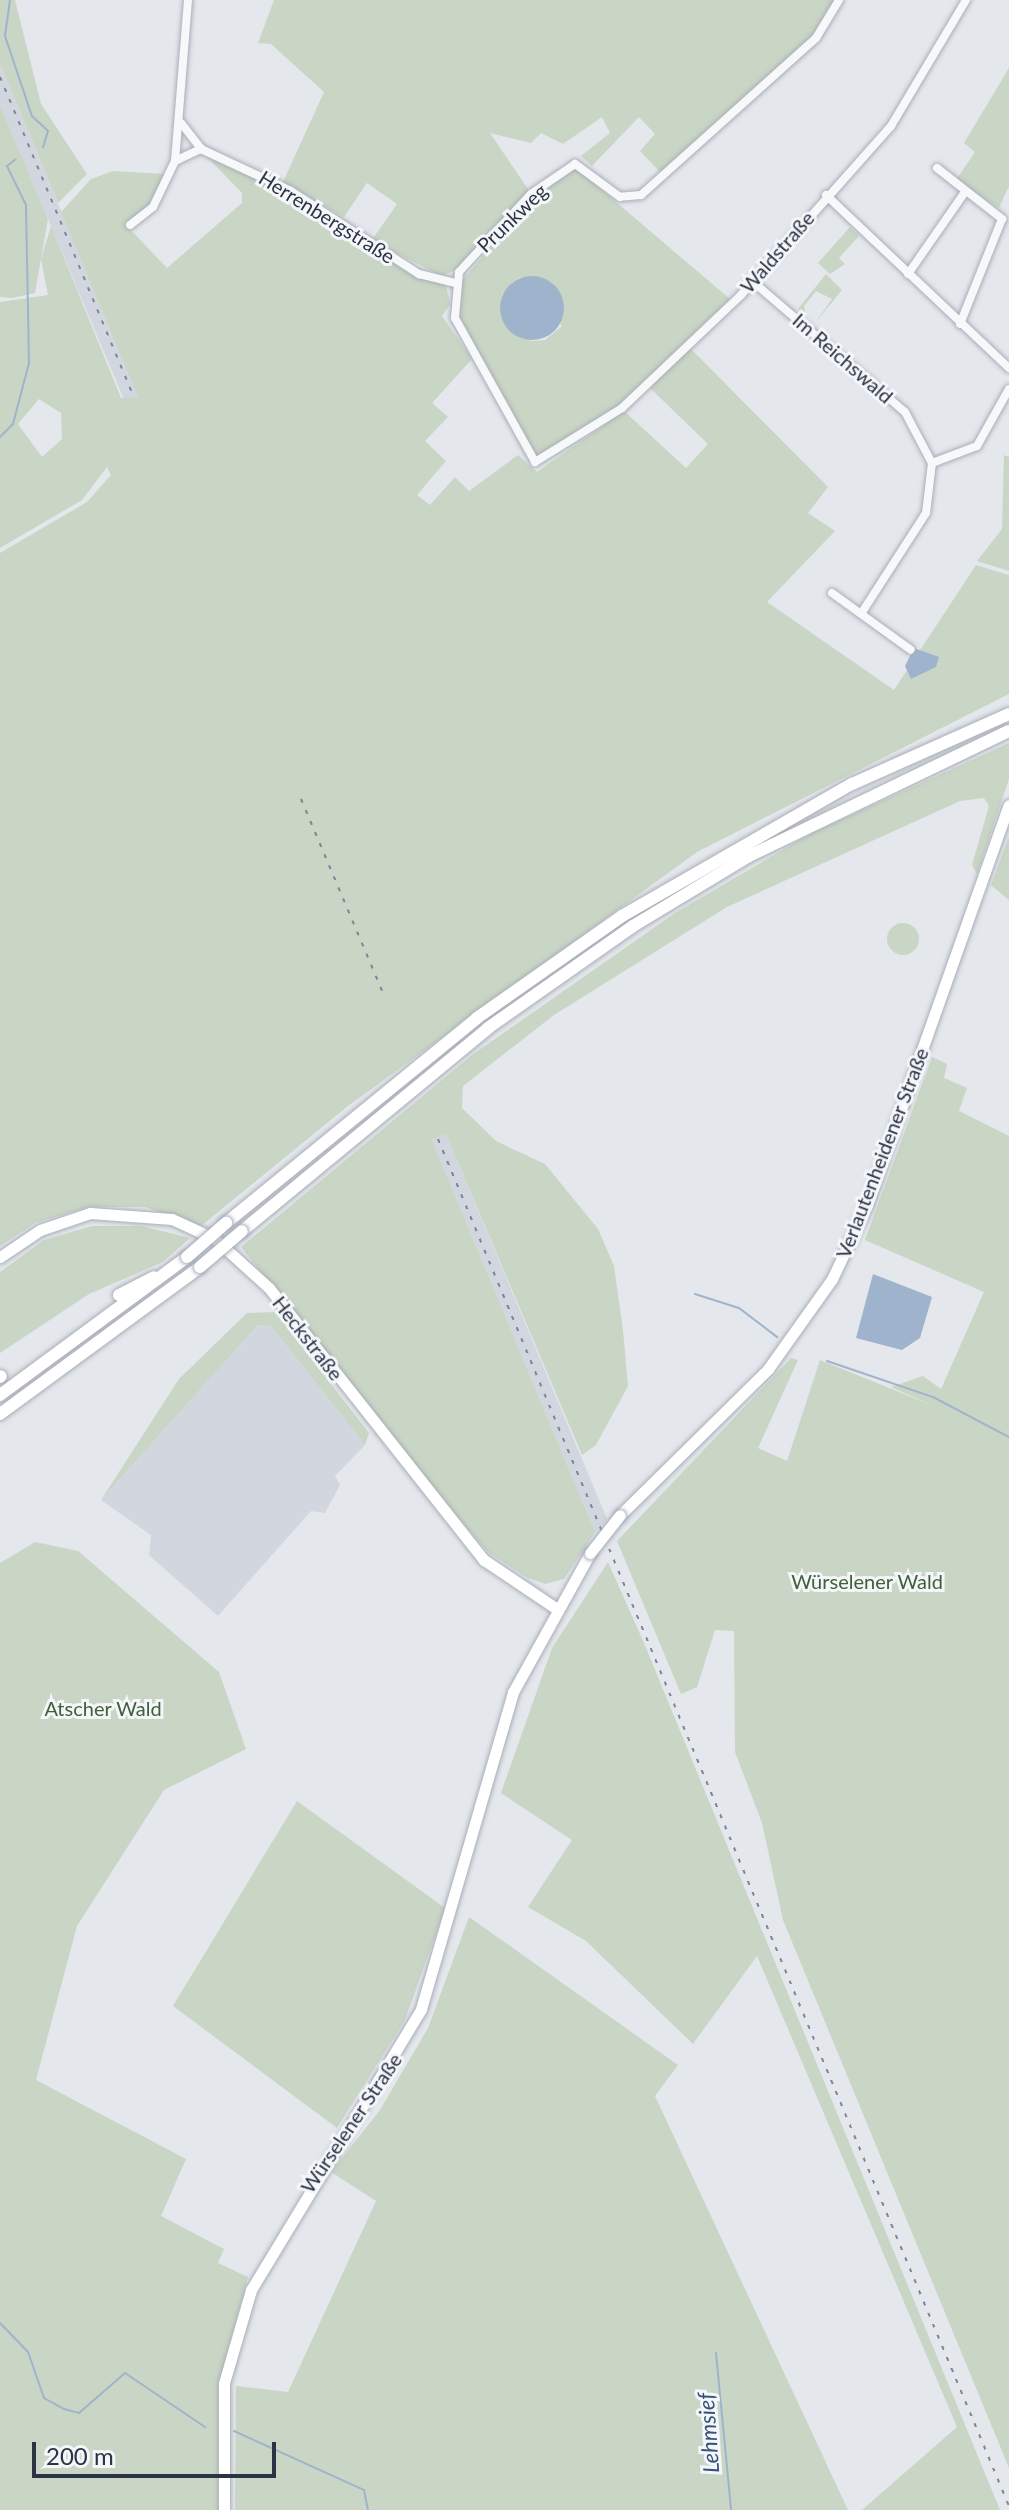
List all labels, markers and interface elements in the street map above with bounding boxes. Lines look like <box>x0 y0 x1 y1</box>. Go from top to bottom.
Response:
street label: Herrenbergstraße <box>255 166 399 268</box>
street label: Prunkweg <box>472 179 552 257</box>
street label: Waldstraße <box>735 206 819 298</box>
street label: Im Reichswald <box>788 308 898 408</box>
street label: Verlautenheidener Straße <box>831 1044 933 1262</box>
street label: Heckstraße <box>268 1291 348 1385</box>
park label: Würselener Wald <box>791 1569 943 1593</box>
park label: Atscher Wald <box>44 1696 162 1720</box>
street label: Würselener Straße <box>295 2048 407 2198</box>
water label: Lehmsief <box>692 2392 724 2474</box>
scale bar <box>36 2426 280 2476</box>
text: 200 m <box>46 2441 114 2470</box>

